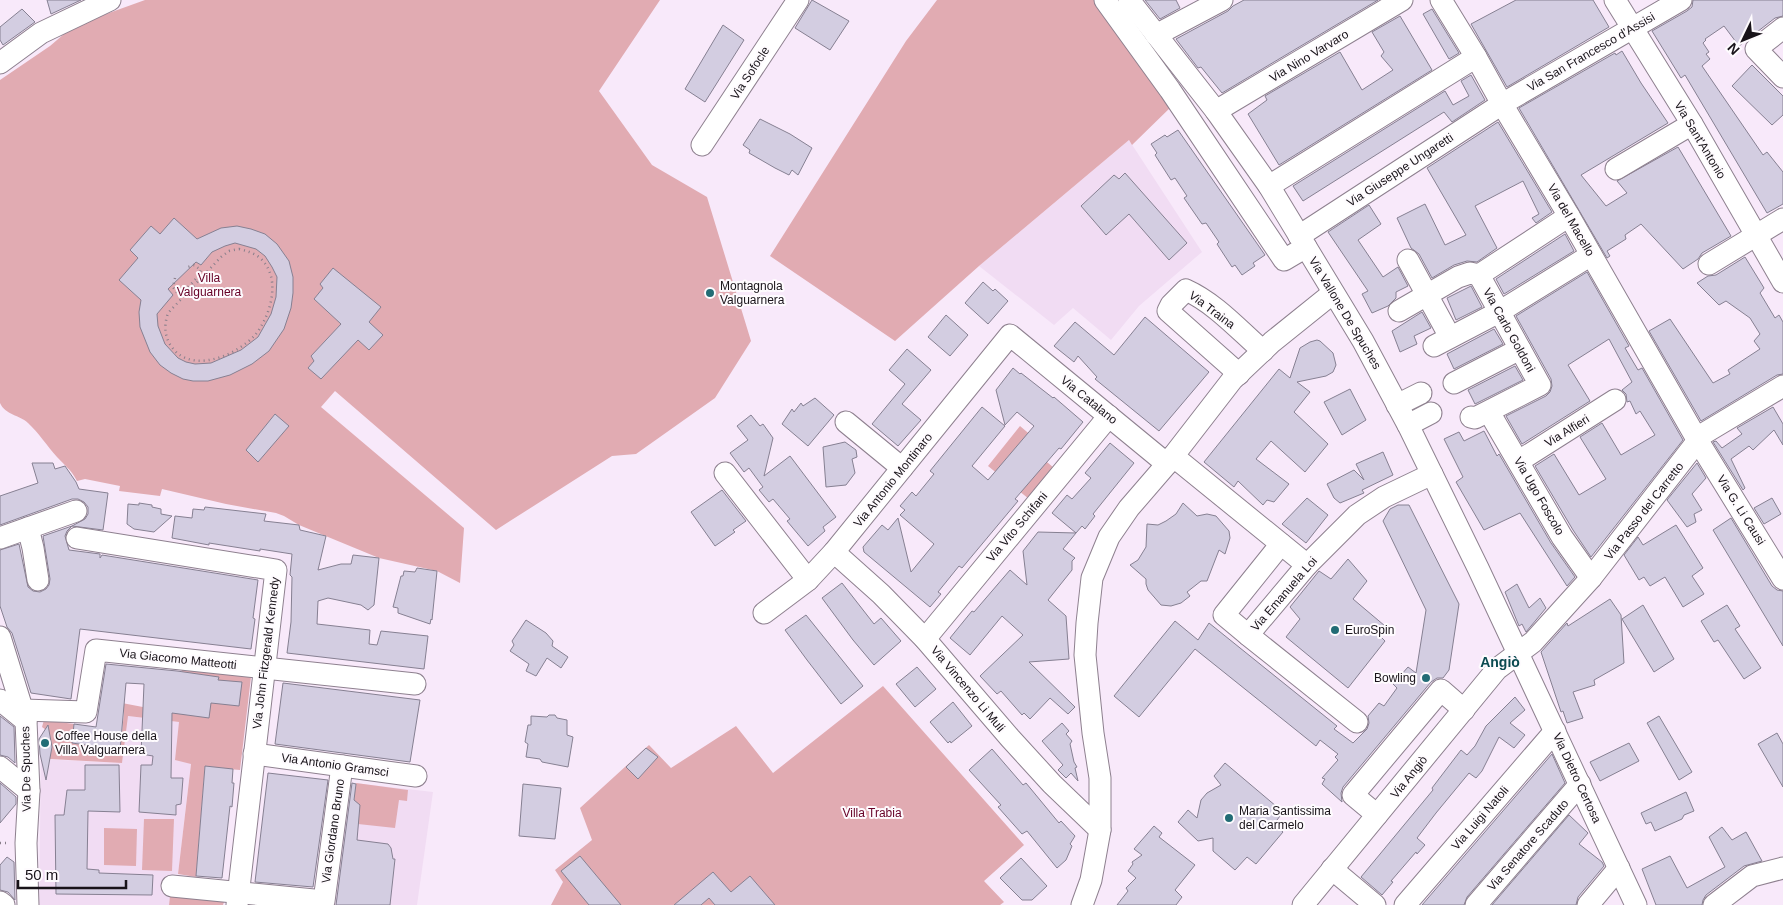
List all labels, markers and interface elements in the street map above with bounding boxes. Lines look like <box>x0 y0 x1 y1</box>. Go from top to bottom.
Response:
street label: Via San Francesco d'Assisi <box>1525 10 1657 94</box>
north arrow <box>1718 15 1768 65</box>
street label: Via Nino Varvaro <box>1267 27 1351 85</box>
text: N <box>1724 40 1743 58</box>
street label: Via Sofocle <box>728 44 773 102</box>
street label: Via Sant'Antonio <box>1671 99 1729 182</box>
street label: Via Giuseppe Ungaretti <box>1344 130 1456 210</box>
street label: Via del Macello <box>1545 181 1598 259</box>
street label: Via Vallone De Spuches <box>1306 254 1384 372</box>
park label: Villa Valguarnera <box>177 271 242 299</box>
place label: Montagnola Valguarnera <box>720 279 785 307</box>
street label: Via Carlo Goldoni <box>1480 286 1538 374</box>
marker: Montagnola Valguarnera <box>704 287 716 299</box>
street label: Via Traina <box>1186 288 1238 332</box>
street label: Via Catalano <box>1058 373 1120 427</box>
street label: Via Alfieri <box>1542 412 1592 450</box>
street label: Via Antonio Montinaro <box>851 430 936 530</box>
street label: Via Ugo Foscolo <box>1511 454 1567 538</box>
street label: Via Passo del Carretto <box>1602 459 1687 563</box>
street label: Via G. Li Causi <box>1714 472 1768 548</box>
street label: Via Vito Schifani <box>984 489 1050 565</box>
street label: Via Emanuela Loi <box>1248 554 1320 634</box>
street label: Via John Fitzgerald Kennedy <box>250 576 282 730</box>
place label: EuroSpin <box>1345 623 1394 637</box>
marker: EuroSpin <box>1329 624 1341 636</box>
street label: Via Vincenzo Li Muli <box>928 643 1008 735</box>
street label: Via Giacomo Matteotti <box>119 646 237 672</box>
district label: Angiò <box>1480 654 1520 670</box>
place label: Bowling <box>1374 671 1416 685</box>
marker: Bowling <box>1420 672 1432 684</box>
street label: Via De Spuches <box>18 726 34 812</box>
place label: Coffee House della Villa Valguarnera <box>55 729 157 757</box>
street label: Via Dietro Certosa <box>1550 731 1604 826</box>
marker: Coffee House della Villa Valguarnera <box>39 737 51 749</box>
street label: Via Antonio Gramsci <box>280 751 390 779</box>
street label: Via Angiò <box>1388 753 1431 801</box>
street label: Via Giordano Bruno <box>319 778 347 884</box>
street label: Via Luigi Natoli <box>1449 783 1511 853</box>
street label: Via Senatore Scaduto <box>1484 796 1572 894</box>
place label: Maria Santissima del Carmelo <box>1239 804 1331 832</box>
park label: Villa Trabia <box>842 806 902 820</box>
marker: Maria Santissima del Carmelo <box>1223 812 1235 824</box>
scale bar <box>18 858 125 890</box>
text: 50 m <box>25 866 58 883</box>

